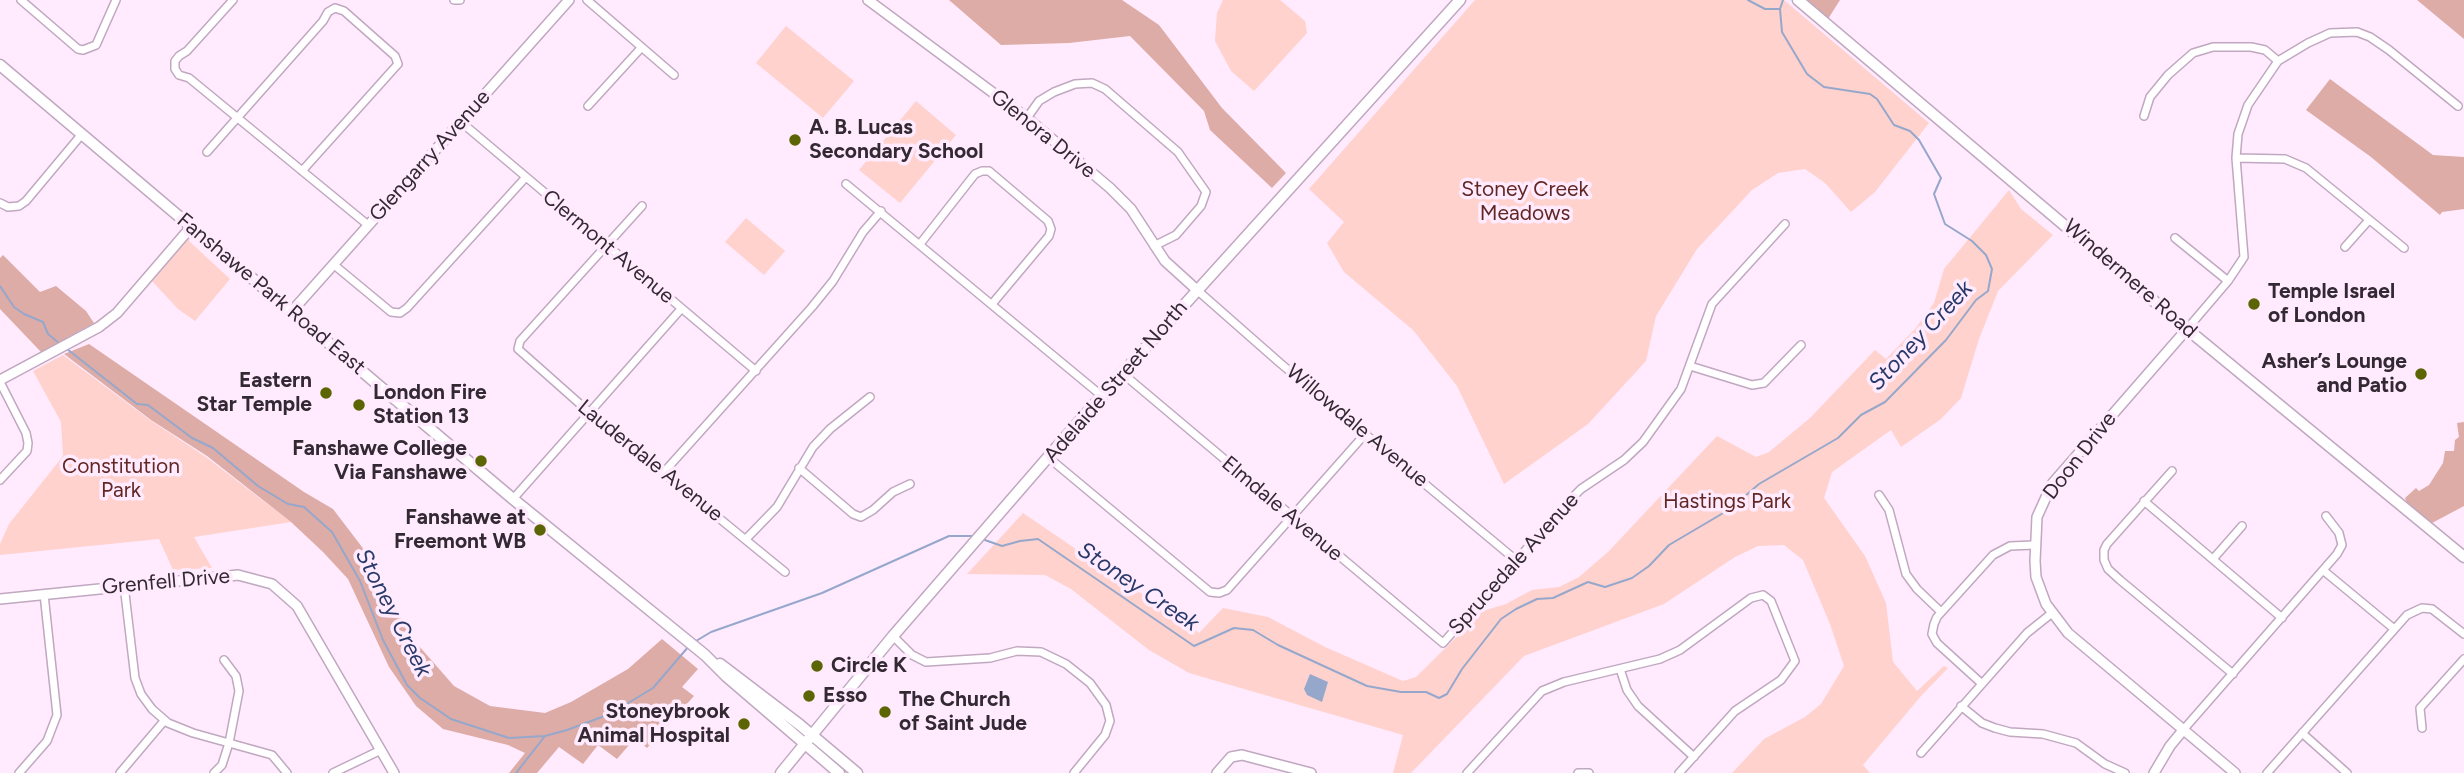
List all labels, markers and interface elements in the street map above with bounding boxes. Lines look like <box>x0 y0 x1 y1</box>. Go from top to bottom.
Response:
street label: Glenora Drive <box>986 84 1100 184</box>
street label: Glengarry Avenue <box>364 85 496 227</box>
place label: A. B. Lucas Secondary School <box>809 115 983 165</box>
marker: A. B. Lucas Secondary School <box>787 132 803 148</box>
park label: Stoney Creek Meadows <box>1461 177 1589 227</box>
street label: Clermont Avenue <box>537 185 679 309</box>
street label: Fanshawe Park Road East <box>172 208 370 380</box>
street label: Windermere Road <box>2058 214 2202 344</box>
water label: Stoney Creek <box>1863 275 1979 397</box>
place label: Temple Israel of London <box>2268 279 2395 329</box>
street label: Adelaide Street North <box>1039 296 1193 468</box>
marker: Temple Israel of London <box>2246 296 2262 312</box>
place label: Asher’s Lounge and Patio <box>2261 349 2407 399</box>
street label: Willowdale Avenue <box>1281 359 1433 493</box>
marker: Asher’s Lounge and Patio <box>2413 366 2429 382</box>
place label: Eastern Star Temple <box>197 368 312 418</box>
place label: London Fire Station 13 <box>373 380 487 430</box>
marker: Eastern Star Temple <box>318 385 334 401</box>
street label: Lauderdale Avenue <box>572 395 728 527</box>
marker: London Fire Station 13 <box>351 397 367 413</box>
street label: Doon Drive <box>2038 407 2122 505</box>
place label: Fanshawe College Via Fanshawe <box>292 436 467 486</box>
street label: Elmdale Avenue <box>1216 451 1348 567</box>
marker: Fanshawe College Via Fanshawe <box>473 453 489 469</box>
park label: Constitution Park <box>62 454 180 504</box>
street label: Sprucedale Avenue <box>1444 488 1584 640</box>
park label: Hastings Park <box>1663 489 1791 515</box>
place label: Fanshawe at Freemont WB <box>394 505 526 555</box>
marker: Fanshawe at Freemont WB <box>532 522 548 538</box>
water label: Stoney Creek <box>1072 536 1204 638</box>
water label: Stoney Creek <box>349 544 437 682</box>
street label: Grenfell Drive <box>101 564 231 600</box>
place label: Circle K <box>831 653 907 679</box>
marker: Circle K <box>809 658 825 674</box>
place label: Esso <box>823 683 867 709</box>
place label: The Church of Saint Jude <box>899 687 1027 737</box>
marker: Esso <box>801 688 817 704</box>
place label: Stoneybrook Animal Hospital <box>577 699 730 749</box>
marker: The Church of Saint Jude <box>877 704 893 720</box>
marker: Stoneybrook Animal Hospital <box>736 716 752 732</box>

